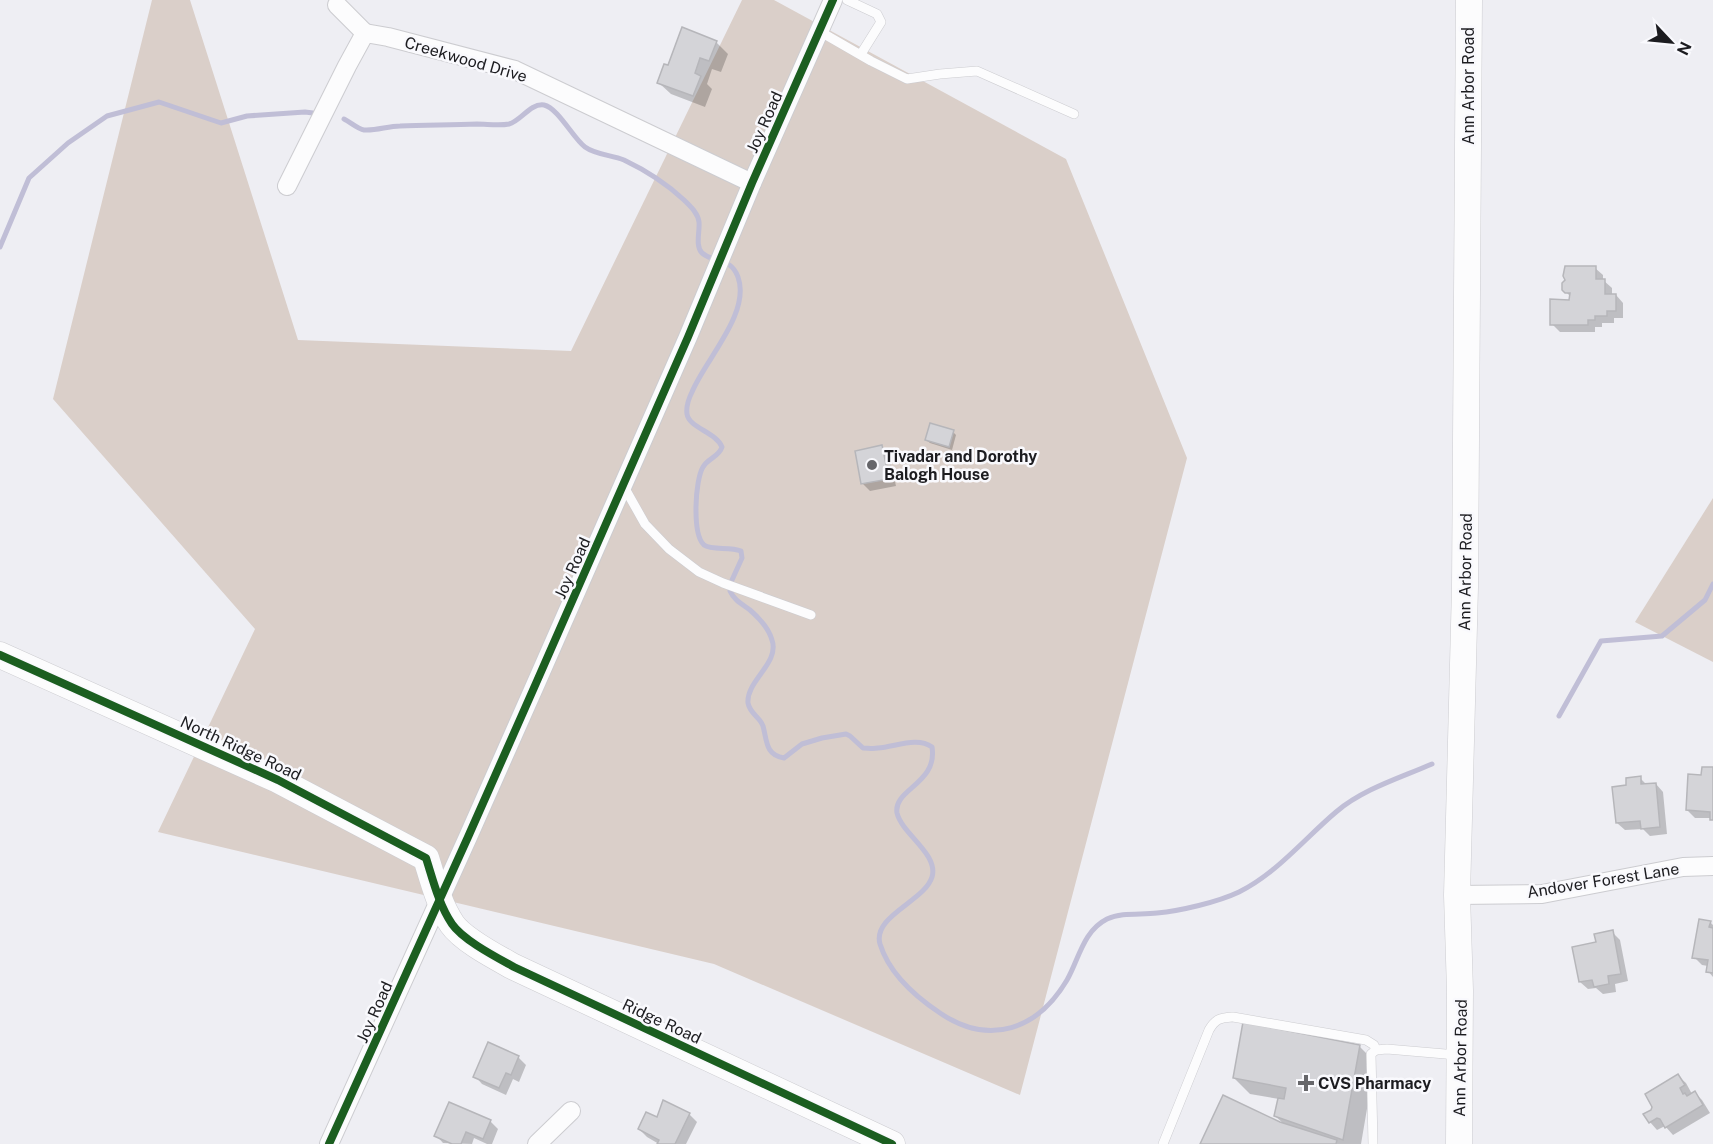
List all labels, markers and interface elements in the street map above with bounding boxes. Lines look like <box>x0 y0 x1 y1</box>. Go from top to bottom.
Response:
north arrow <box>1641 12 1701 72</box>
street label: Ann Arbor Road <box>1459 27 1478 145</box>
street label: Creekwood Drive <box>402 33 529 86</box>
text: N <box>1673 39 1695 58</box>
street label: Joy Road <box>742 88 786 156</box>
place label: Tivadar and Dorothy Balogh House <box>884 447 1037 484</box>
marker: Tivadar and Dorothy Balogh House <box>865 458 879 472</box>
street label: Ann Arbor Road <box>1455 513 1476 631</box>
street label: Joy Road <box>550 534 594 602</box>
street label: North Ridge Road <box>177 712 304 785</box>
street label: Andover Forest Lane <box>1526 859 1680 902</box>
street label: Joy Road <box>352 978 396 1046</box>
street label: Ridge Road <box>619 995 704 1048</box>
street label: Ann Arbor Road <box>1450 999 1471 1117</box>
place label: CVS Pharmacy <box>1318 1074 1431 1093</box>
marker: CVS Pharmacy <box>1299 1076 1313 1090</box>

